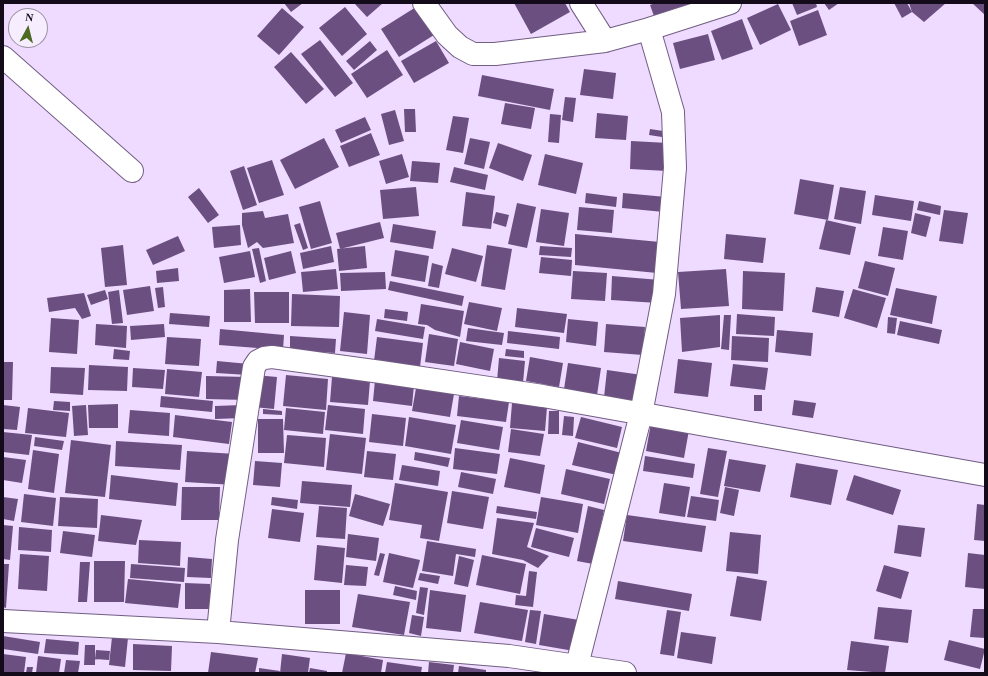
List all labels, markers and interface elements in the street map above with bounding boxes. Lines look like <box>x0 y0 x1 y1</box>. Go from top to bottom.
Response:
north arrow <box>8 8 48 48</box>
text: N <box>25 11 34 24</box>

